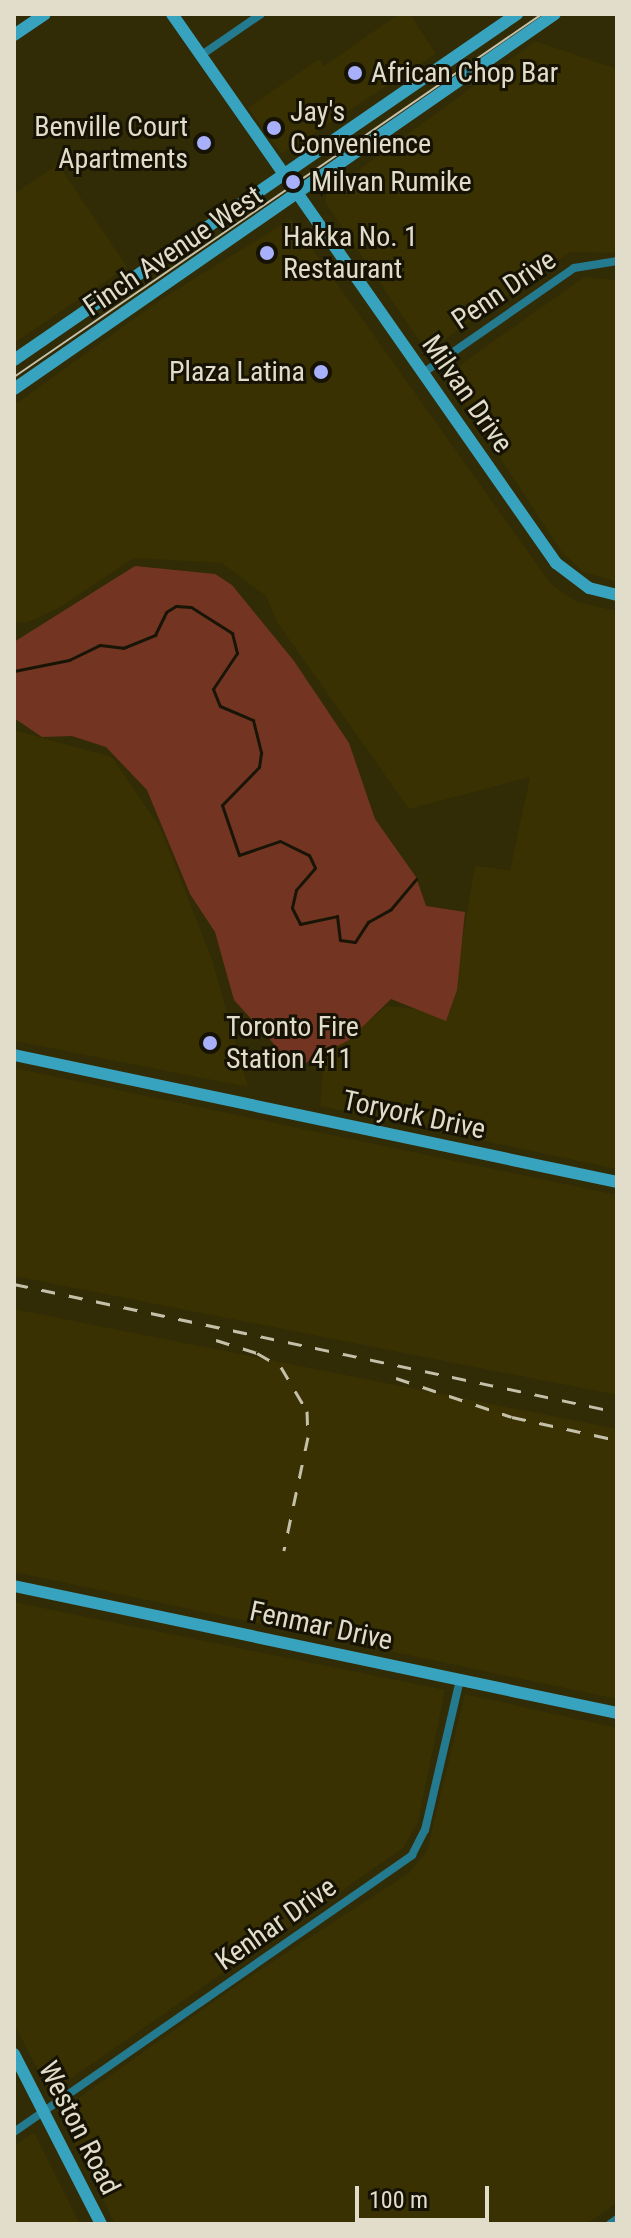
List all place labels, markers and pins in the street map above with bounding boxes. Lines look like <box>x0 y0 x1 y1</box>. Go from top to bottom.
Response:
place label: African Chop Bar <box>371 56 558 90</box>
marker: African Chop Bar <box>346 64 364 82</box>
place label: Jay's Convenience <box>290 95 431 161</box>
place label: Benville Court Apartments <box>34 110 188 176</box>
marker: Jay's Convenience <box>265 119 283 137</box>
marker: Benville Court Apartments <box>195 134 213 152</box>
place label: Milvan Rumike <box>311 165 472 199</box>
marker: Milvan Rumike <box>282 171 304 193</box>
place label: Hakka No. 1 Restaurant <box>283 220 418 286</box>
marker: Hakka No. 1 Restaurant <box>258 244 276 262</box>
place label: Plaza Latina <box>169 355 305 389</box>
marker: Plaza Latina <box>312 363 330 381</box>
place label: Toronto Fire Station 411 <box>226 1010 359 1076</box>
marker: Toronto Fire Station 411 <box>201 1034 219 1052</box>

